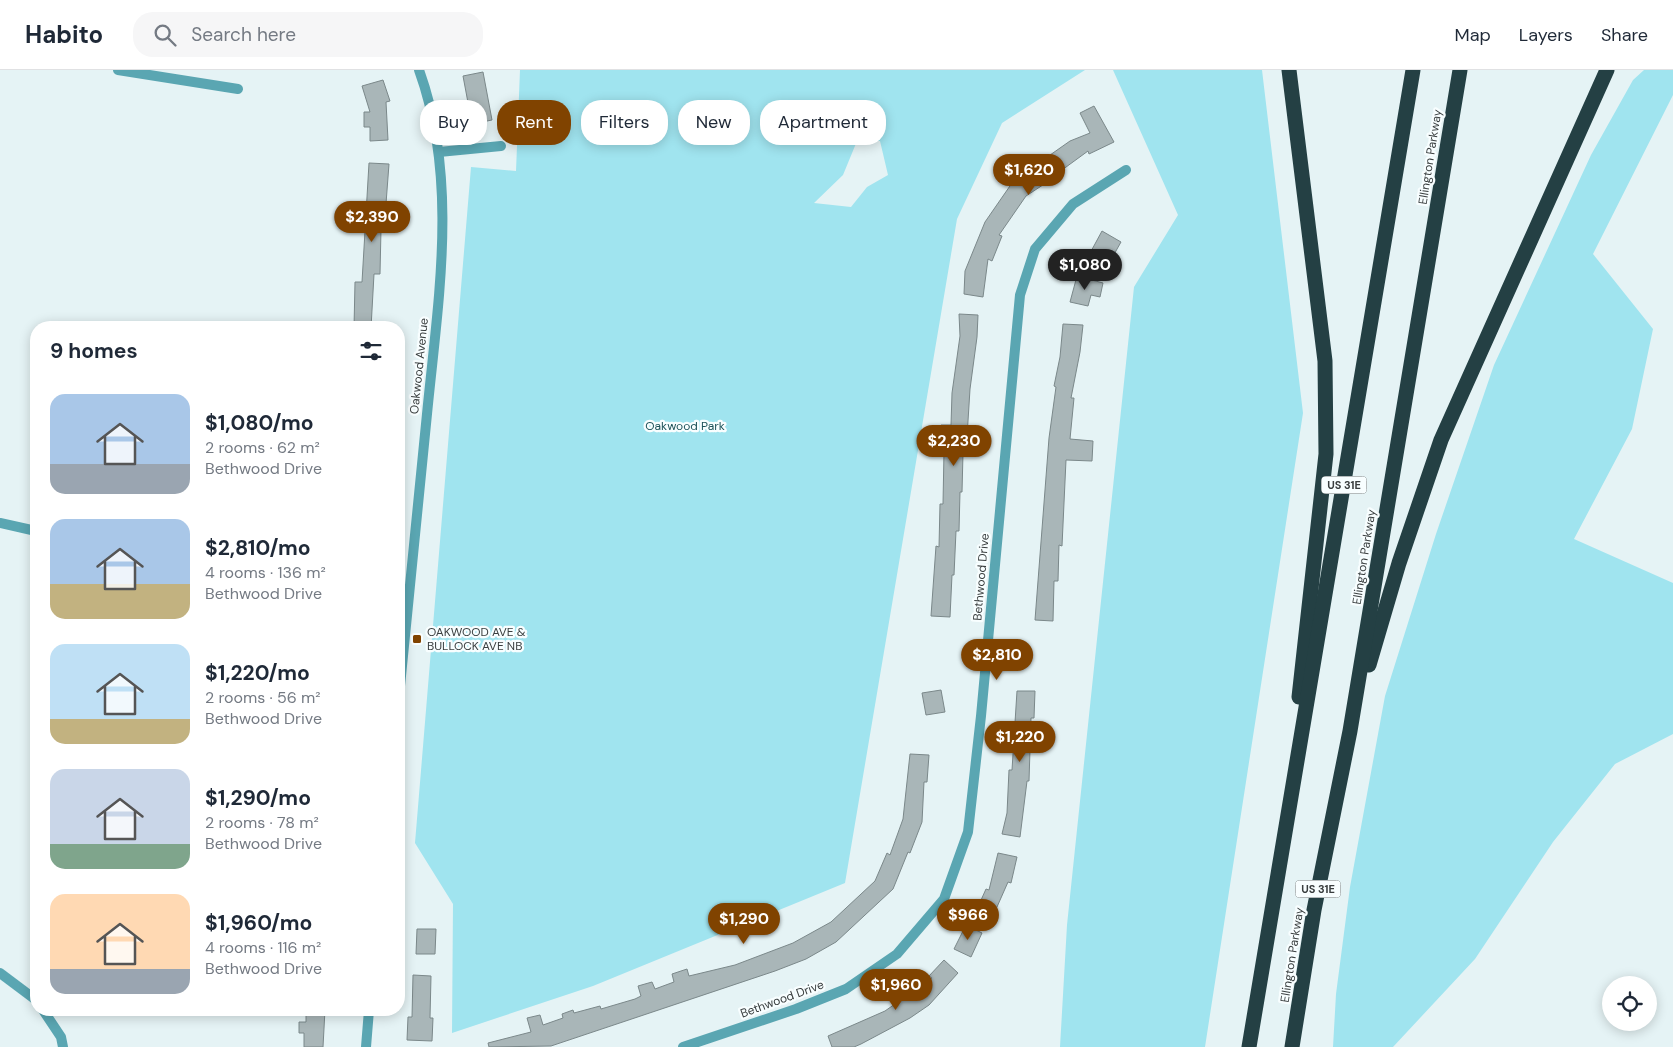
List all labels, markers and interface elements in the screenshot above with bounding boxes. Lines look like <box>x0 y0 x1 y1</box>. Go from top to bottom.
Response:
search box <box>133 12 483 57</box>
text: Habito <box>25 19 103 50</box>
icon: search <box>151 21 179 49</box>
text: Search here <box>191 22 296 47</box>
text: Map <box>1455 23 1491 47</box>
text: Layers <box>1519 23 1573 47</box>
text: Share <box>1601 23 1648 47</box>
chip: Buy <box>420 100 487 145</box>
chip: Rent <box>497 100 571 145</box>
chip: Filters <box>581 100 668 145</box>
chip: New <box>678 100 750 145</box>
chip: Apartment <box>760 100 886 145</box>
street label: Ellington Parkway <box>1415 108 1445 206</box>
pin: $1,620 <box>988 154 1070 196</box>
text: $1,620 <box>1004 159 1054 180</box>
pin: $2,390 <box>331 200 413 243</box>
text: $2,390 <box>345 206 399 227</box>
pin: $1,080 <box>1044 248 1126 291</box>
text: $1,080 <box>1059 254 1111 275</box>
street label: Oakwood Avenue <box>406 317 432 415</box>
text: 9 homes <box>50 337 138 365</box>
icon: filters <box>357 337 385 365</box>
text: $1,080/mo <box>205 409 314 437</box>
icon: home <box>90 414 150 474</box>
park label: Oakwood Park <box>645 418 725 434</box>
pin: $2,230 <box>913 424 995 467</box>
text: $2,230 <box>928 430 980 451</box>
text: 2 rooms · 62 m² <box>205 437 320 458</box>
text: Bethwood Drive <box>205 458 322 479</box>
road number: US 31E <box>1322 476 1366 494</box>
street label: Ellington Parkway <box>1349 508 1379 606</box>
street label: Bethwood Drive <box>969 532 993 621</box>
text: $2,810/mo <box>205 534 311 562</box>
icon: home <box>90 539 150 599</box>
text: 4 rooms · 136 m² <box>205 562 326 583</box>
text: Bethwood Drive <box>205 583 322 604</box>
place label: OAKWOOD AVE & BULLOCK AVE NB <box>427 624 526 654</box>
marker: OAKWOOD AVE & BULLOCK AVE NB <box>411 633 423 645</box>
pin: $2,810 <box>956 638 1038 681</box>
text: $2,810 <box>972 644 1022 665</box>
text: $1,220/mo <box>205 659 310 687</box>
icon: home <box>90 664 150 724</box>
text: 2 rooms · 56 m² <box>205 687 321 708</box>
text: Bethwood Drive <box>205 708 322 729</box>
pin: $1,220 <box>979 720 1061 763</box>
text: $1,220 <box>995 726 1045 747</box>
text: $1,290/mo <box>205 784 311 812</box>
icon: home <box>90 789 150 849</box>
text: 2 rooms · 78 m² <box>205 812 319 833</box>
text: Bethwood Drive <box>205 833 322 854</box>
road number: US 31E <box>1296 881 1340 898</box>
pin: $966 <box>938 898 998 941</box>
pin: $1,290 <box>703 902 785 945</box>
text: $966 <box>948 904 988 925</box>
street label: Ellington Parkway <box>1277 906 1307 1004</box>
text: $1,290 <box>719 908 769 929</box>
text: $1,960/mo <box>205 909 312 937</box>
icon: home <box>90 914 150 974</box>
text: 4 rooms · 116 m² <box>205 937 321 958</box>
text: Bethwood Drive <box>205 958 322 979</box>
pin: $1,960 <box>855 968 937 1011</box>
text: $1,960 <box>871 974 922 995</box>
street label: Bethwood Drive <box>738 976 826 1022</box>
map controls <box>1602 976 1657 1031</box>
button: locate <box>1602 976 1657 1031</box>

